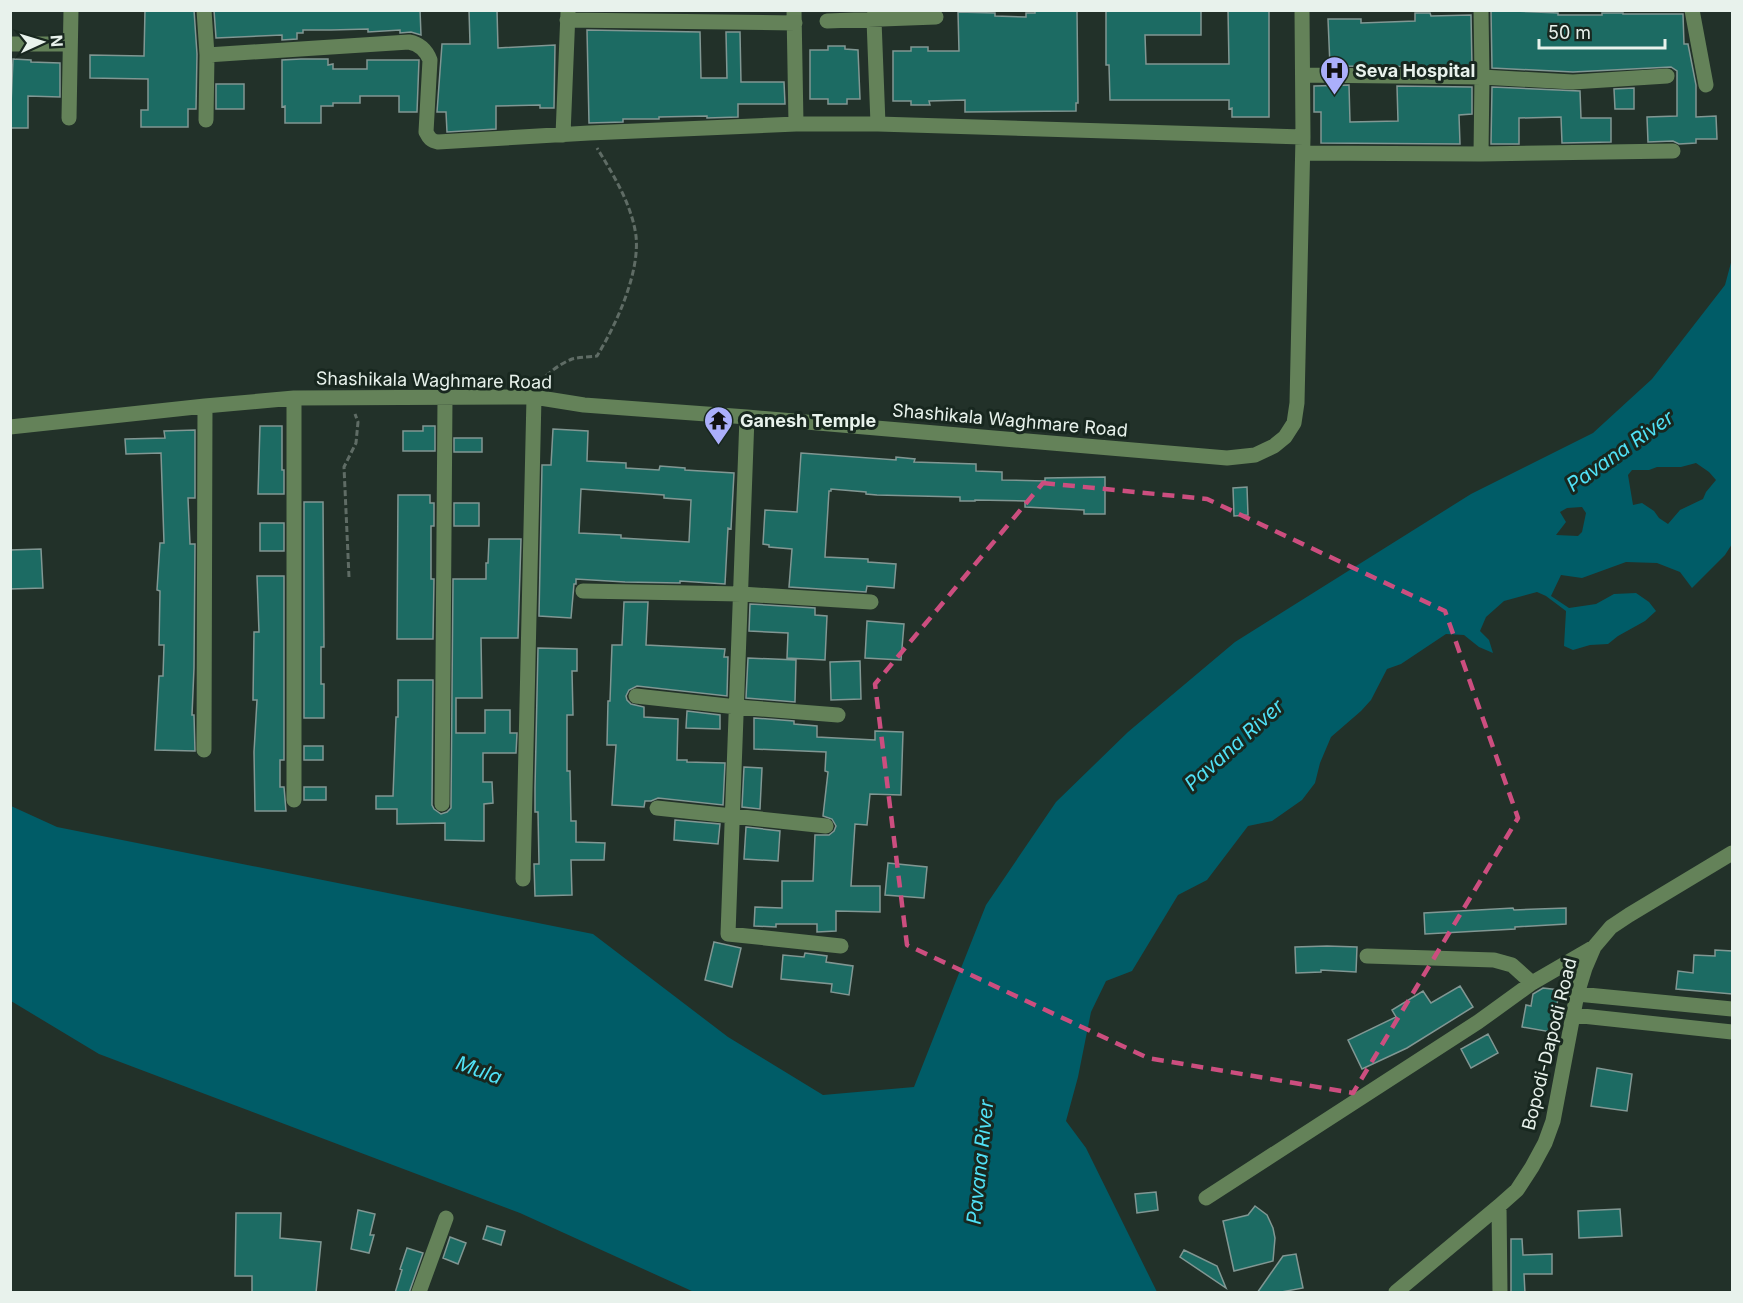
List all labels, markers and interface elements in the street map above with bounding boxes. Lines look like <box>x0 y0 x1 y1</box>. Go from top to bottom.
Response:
north arrow <box>12 12 72 72</box>
scale bar <box>1539 12 1665 50</box>
text: 50 m <box>1548 22 1591 43</box>
text: N <box>47 34 67 48</box>
hospital icon: Seva Hospital <box>1318 54 1350 96</box>
place label: Seva Hospital <box>1355 60 1475 81</box>
street label: Shashikala Waghmare Road <box>316 367 552 393</box>
street label: Shashikala Waghmare Road <box>891 399 1129 441</box>
temple icon: Ganesh Temple <box>703 404 735 446</box>
water label: Pavana River <box>1562 405 1679 497</box>
place label: Ganesh Temple <box>740 410 876 431</box>
water label: Pavana River <box>1179 694 1289 796</box>
street label: Bopodi-Dapodi Road <box>1517 956 1581 1132</box>
water label: Mula <box>453 1051 505 1089</box>
water label: Pavana River <box>962 1098 999 1225</box>

